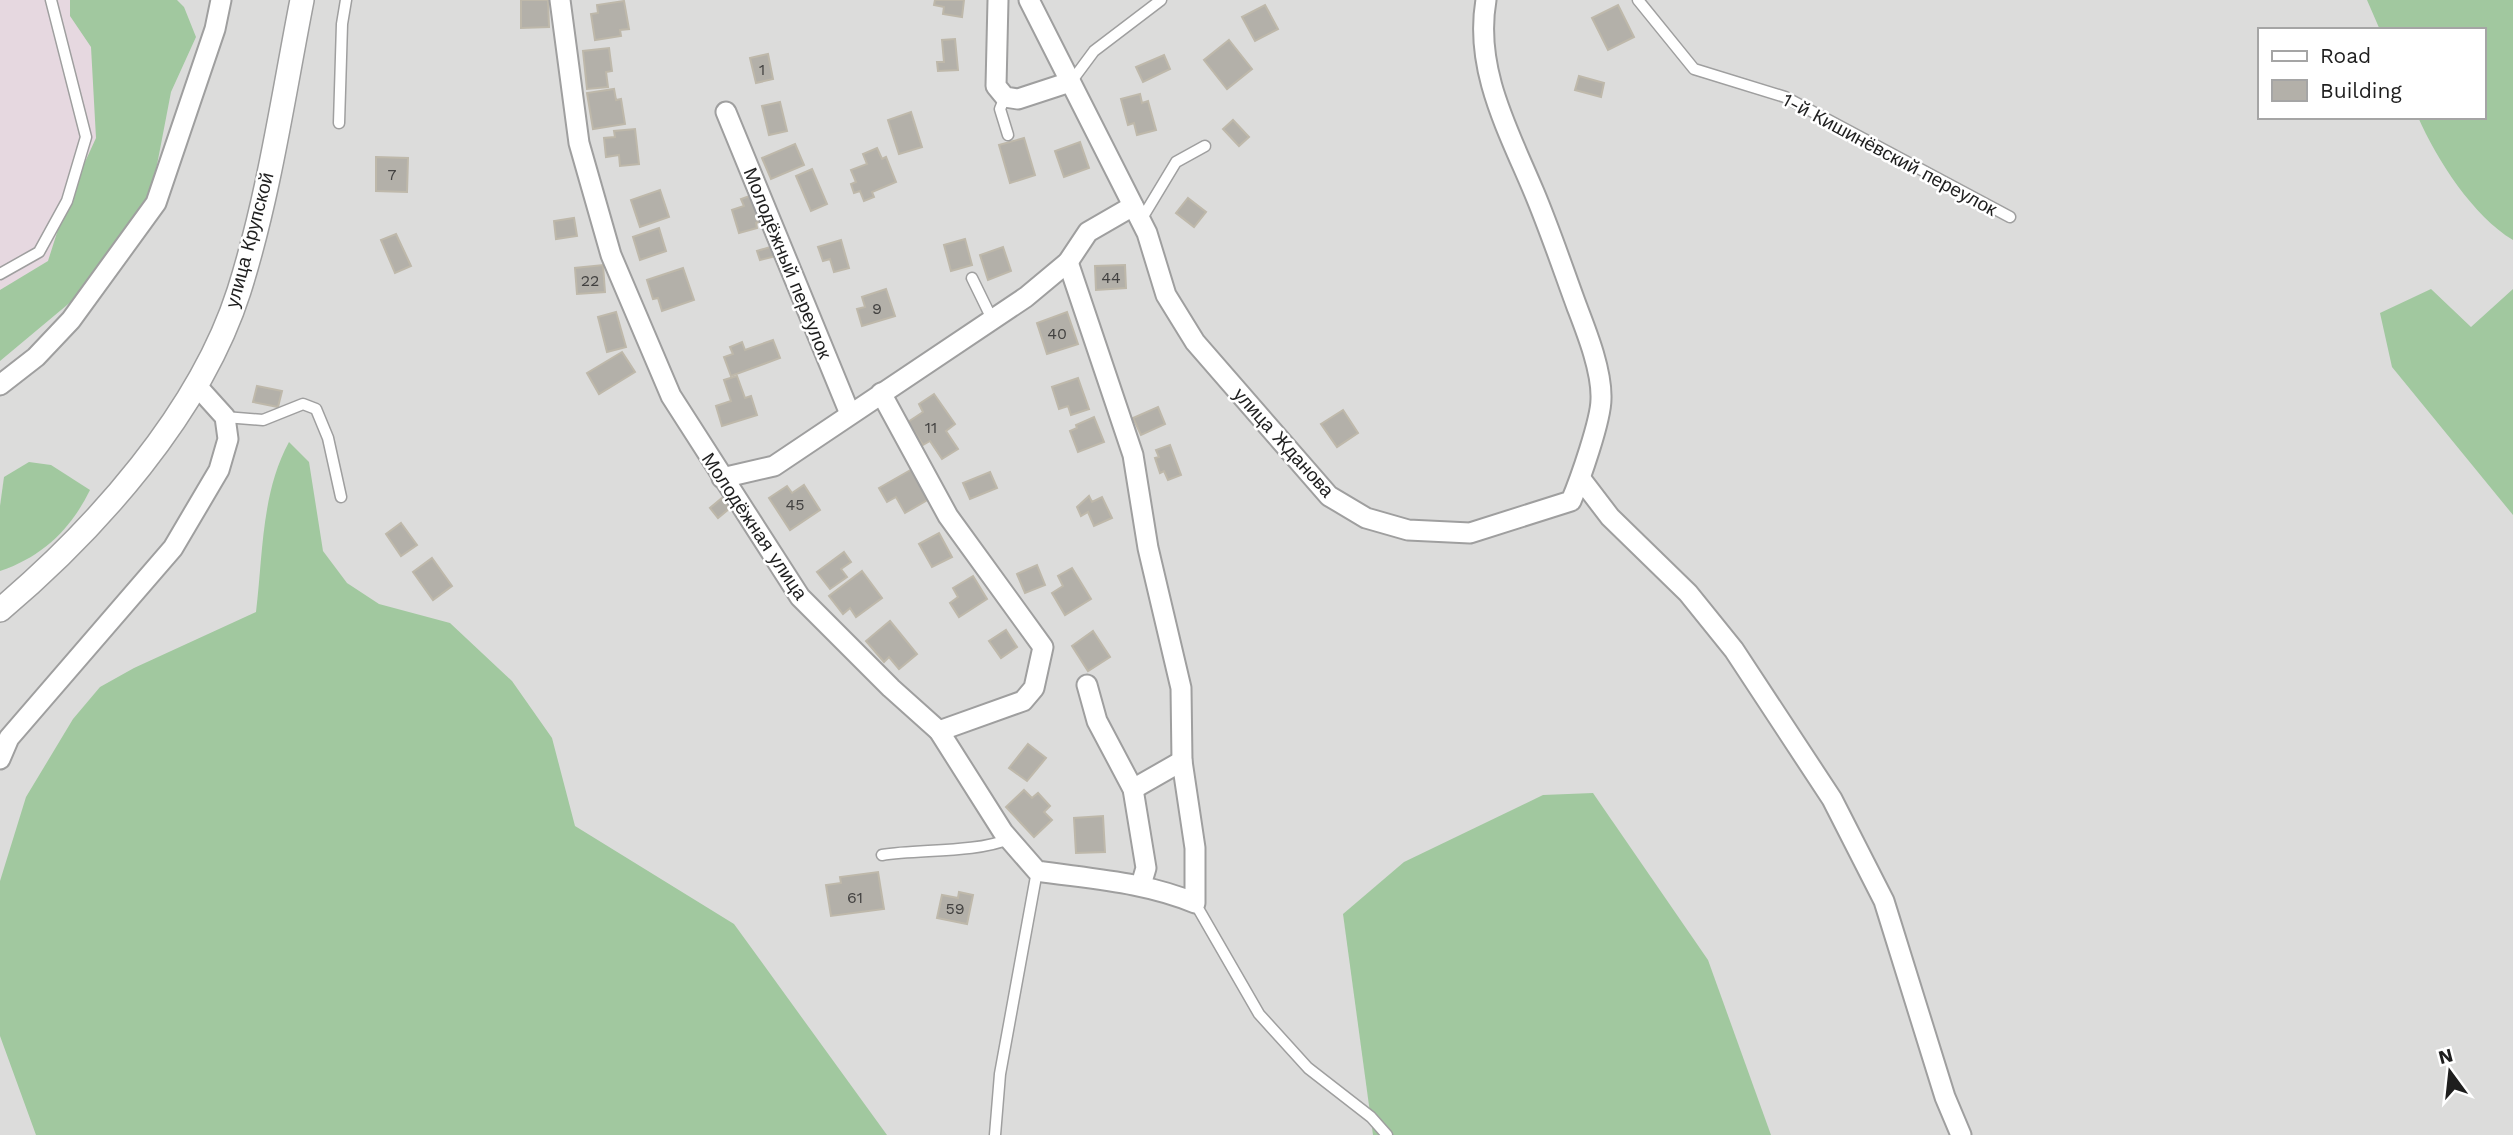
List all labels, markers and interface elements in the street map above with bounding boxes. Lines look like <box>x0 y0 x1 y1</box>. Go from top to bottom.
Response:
legend <box>2258 28 2485 119</box>
text: Road <box>2320 43 2371 68</box>
house number: 1 <box>759 60 765 79</box>
text: Building <box>2320 78 2402 103</box>
street label: 1-й Кишинёвский переулок <box>1779 88 2001 221</box>
street label: Молодёжный переулок <box>739 164 837 363</box>
house number: 7 <box>388 165 397 184</box>
street label: улица Крупской <box>220 170 279 310</box>
house number: 44 <box>1101 268 1121 287</box>
house number: 22 <box>581 271 599 290</box>
house number: 9 <box>872 299 882 318</box>
house number: 40 <box>1047 324 1067 343</box>
street label: улица Жданова <box>1228 383 1339 502</box>
house number: 11 <box>925 418 937 437</box>
street label: Молодёжная улица <box>697 449 812 604</box>
house number: 45 <box>785 495 805 514</box>
house number: 61 <box>847 888 863 907</box>
house number: 59 <box>945 899 965 918</box>
north arrow <box>2415 1037 2485 1107</box>
text: N <box>2436 1043 2456 1069</box>

